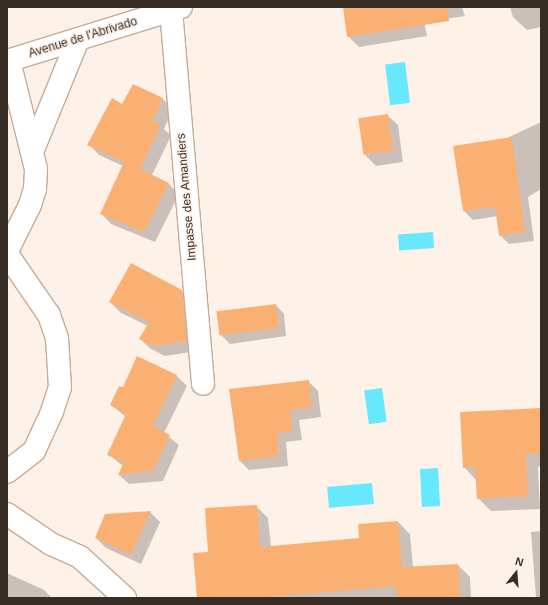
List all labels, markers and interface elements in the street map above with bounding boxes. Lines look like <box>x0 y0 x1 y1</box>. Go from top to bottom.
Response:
street label: Avenue de l'Abrivado <box>27 15 139 61</box>
street label: Impasse des Amandiers <box>174 132 200 262</box>
north arrow <box>496 553 536 593</box>
text: N <box>514 555 525 568</box>

